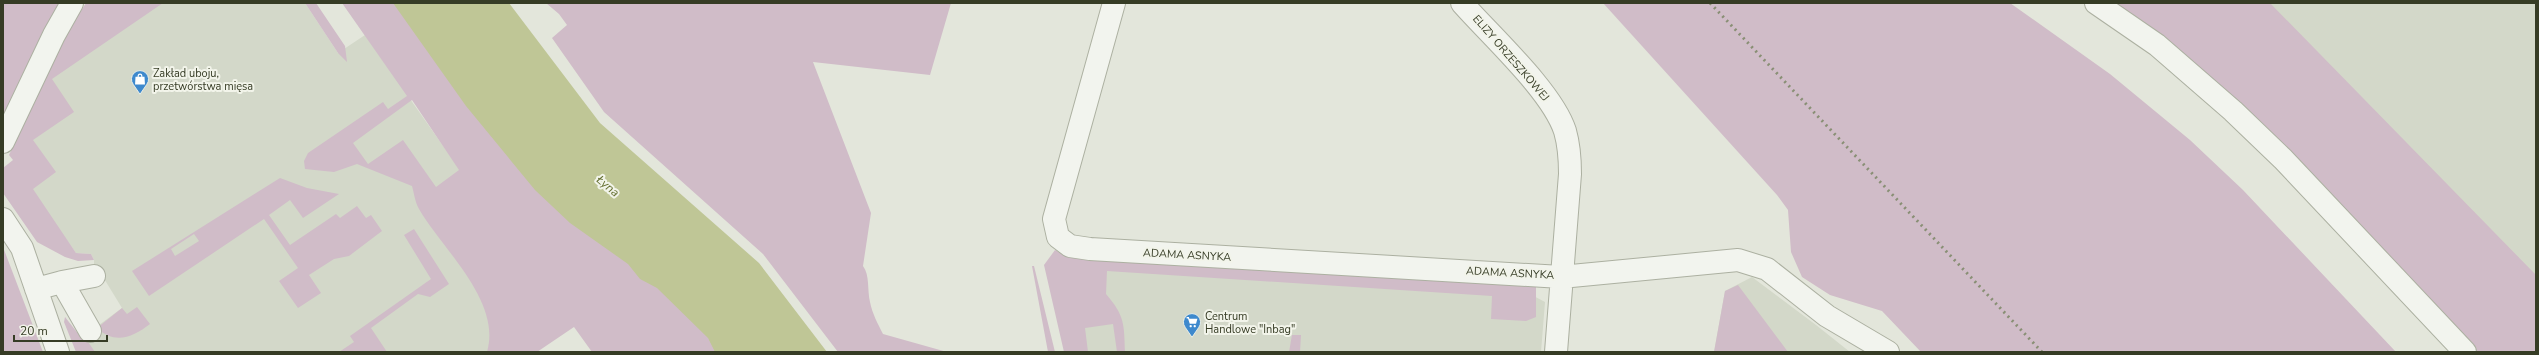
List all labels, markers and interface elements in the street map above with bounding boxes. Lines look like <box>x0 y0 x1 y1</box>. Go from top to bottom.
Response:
street label: ELIZY ORZESZKOWEJ <box>1469 12 1553 104</box>
place label: Zakład uboju, przetwórstwa mięsa <box>153 66 253 94</box>
shop icon: Zakład uboju, przetwórstwa mięsa <box>130 69 150 94</box>
water label: Łyna <box>592 171 623 200</box>
street label: ADAMA ASNYKA <box>1142 245 1232 265</box>
street label: ADAMA ASNYKA <box>1465 263 1555 283</box>
place label: Centrum Handlowe "Inbag" <box>1205 309 1295 337</box>
supermarket icon: Centrum Handlowe "Inbag" <box>1182 312 1202 337</box>
scale bar <box>14 317 107 343</box>
text: 20 m <box>20 323 48 339</box>

